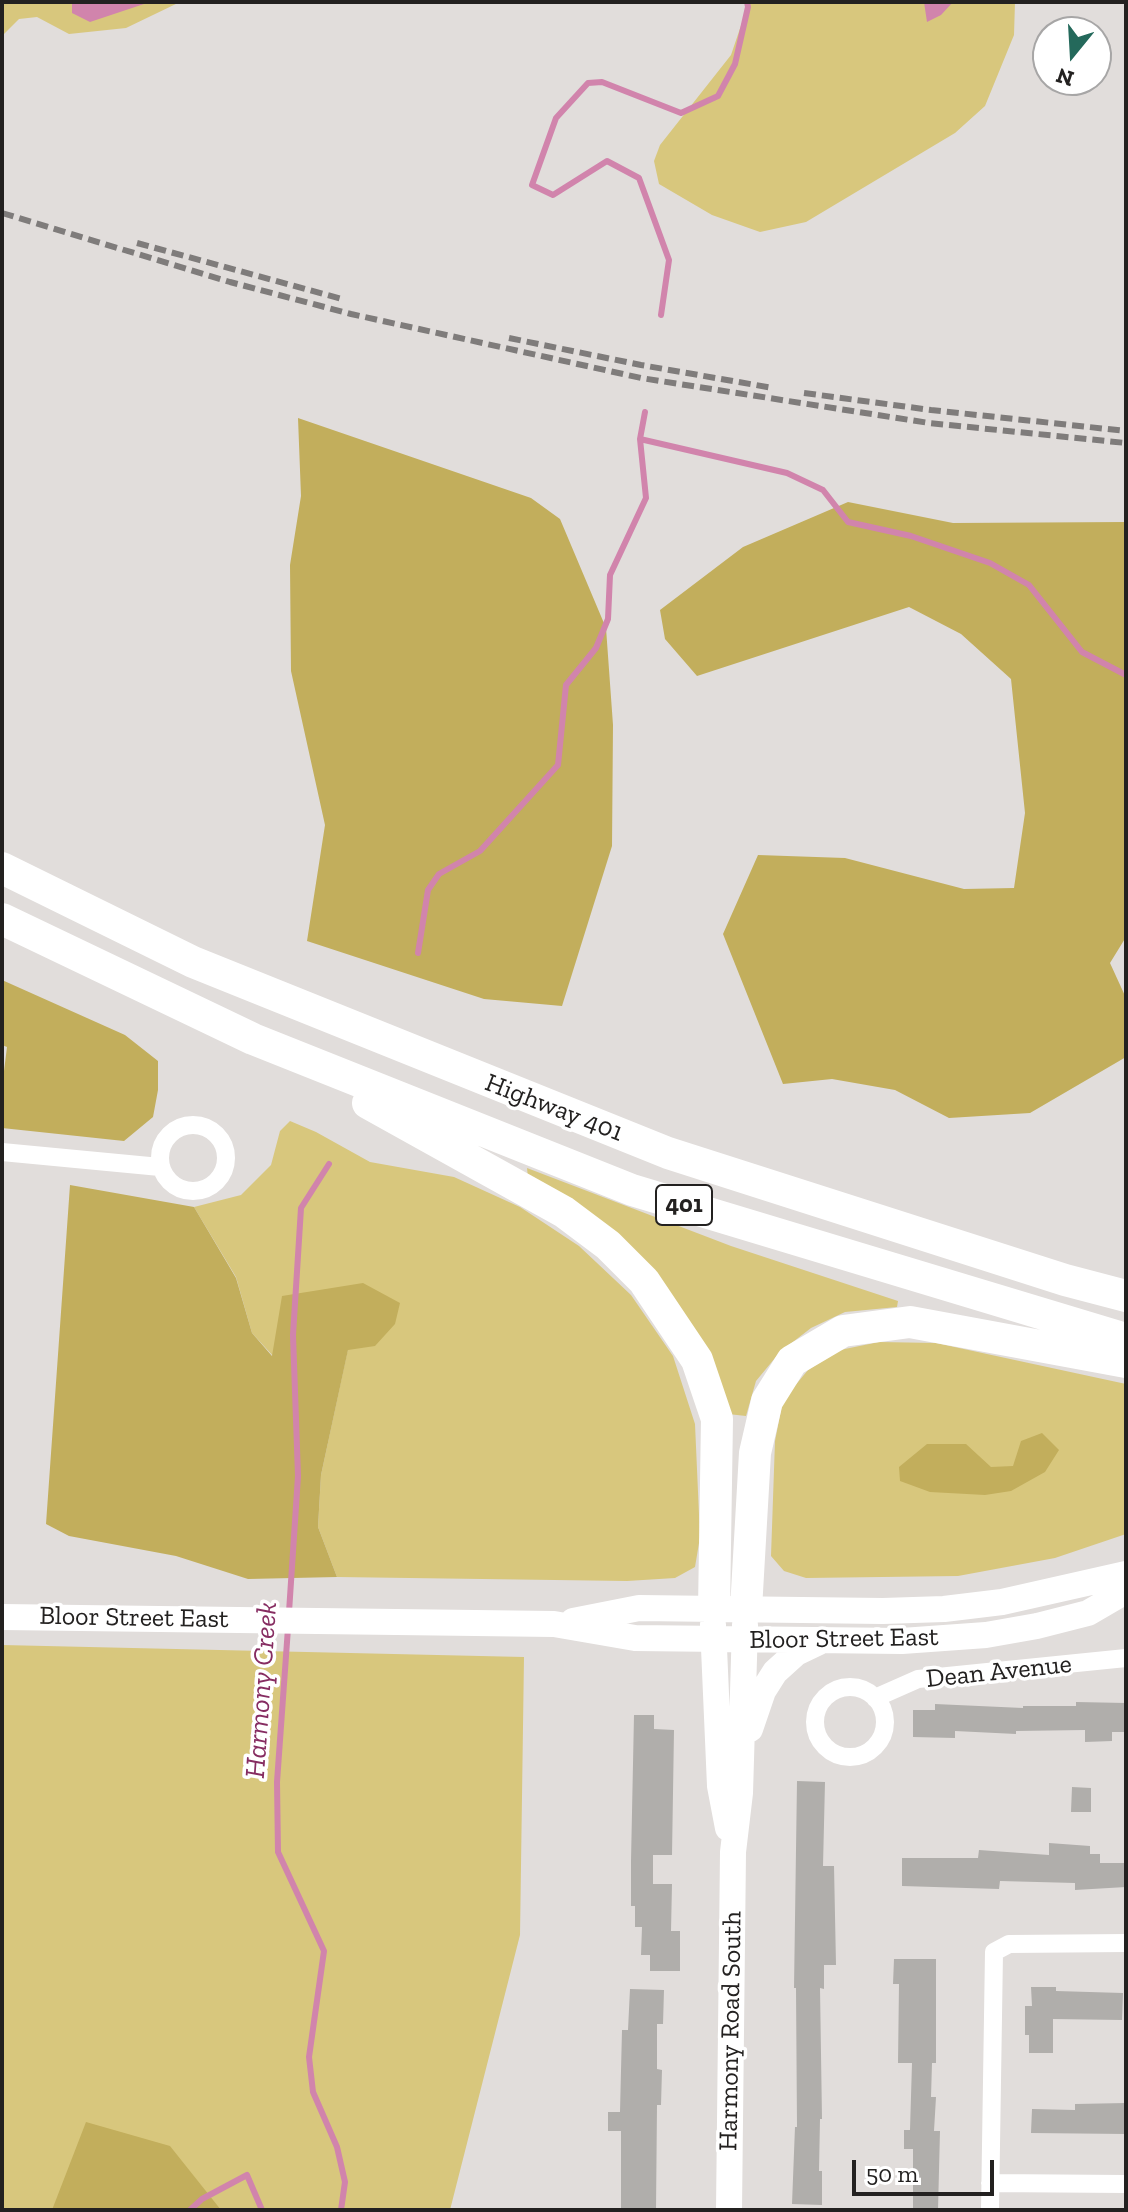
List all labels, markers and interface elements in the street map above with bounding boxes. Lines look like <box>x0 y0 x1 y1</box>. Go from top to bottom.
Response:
north arrow <box>1032 16 1112 96</box>
text: N <box>1053 62 1077 93</box>
street label: Highway 401 <box>481 1067 627 1149</box>
road number: 401 <box>656 1185 712 1225</box>
street label: Bloor Street East <box>39 1601 229 1635</box>
water label: Harmony Creek <box>239 1601 285 1779</box>
street label: Bloor Street East <box>749 1622 939 1656</box>
street label: Dean Avenue <box>925 1649 1073 1695</box>
street label: Harmony Road South <box>713 1911 749 2151</box>
scale bar <box>856 2144 998 2194</box>
text: 50 m <box>866 2159 918 2188</box>

